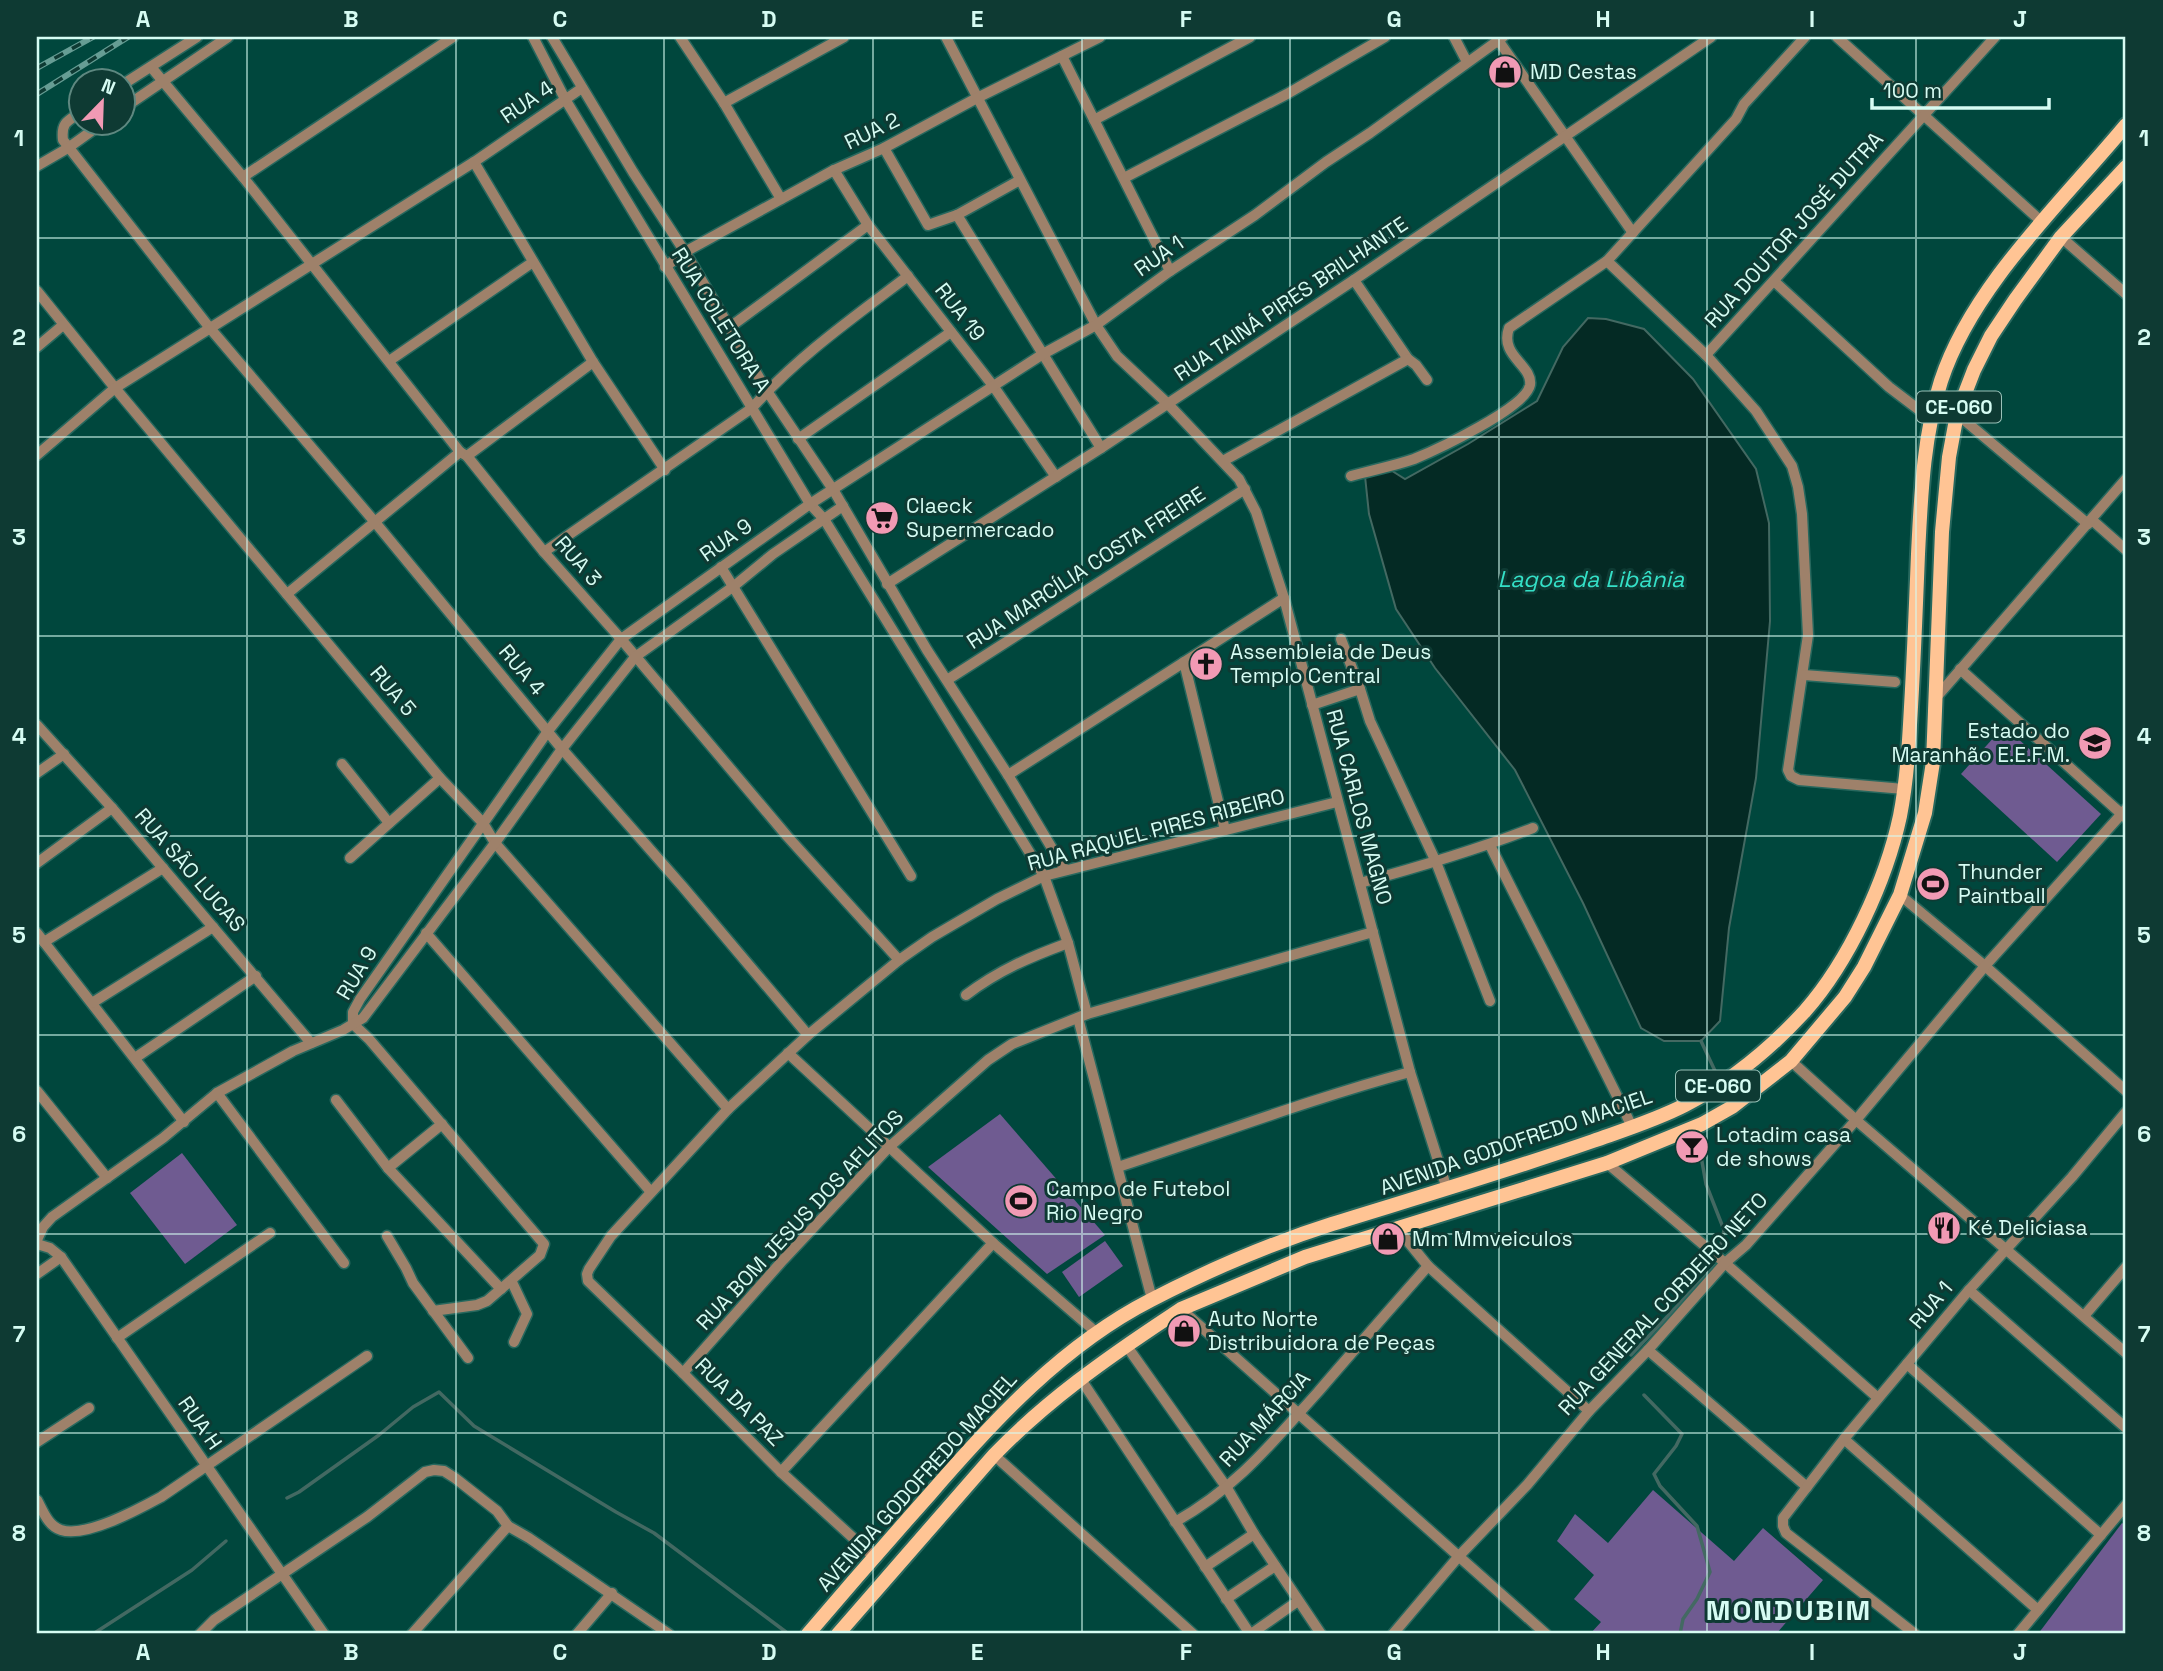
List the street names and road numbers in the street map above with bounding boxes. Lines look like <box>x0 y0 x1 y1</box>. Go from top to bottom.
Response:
street label: RUA 4 <box>495 74 558 129</box>
street label: RUA 2 <box>840 106 904 155</box>
street label: RUA DOUTOR JOSÉ DUTRA <box>1698 126 1889 333</box>
street label: RUA TAINÁ PIRES BRILHANTE <box>1169 210 1413 387</box>
street label: RUA 1 <box>1129 229 1189 282</box>
street label: RUA COLETORA A <box>666 242 777 397</box>
street label: RUA 19 <box>929 277 992 346</box>
road number: CE-060 <box>1917 392 2001 422</box>
street label: RUA MARCÍLIA COSTA FREIRE <box>961 480 1210 655</box>
street label: RUA 9 <box>694 512 757 567</box>
street label: RUA 3 <box>549 530 608 591</box>
street label: RUA 4 <box>493 639 552 701</box>
street label: RUA 5 <box>364 660 422 722</box>
street label: RUA CARLOS MAGNO <box>1320 706 1399 908</box>
street label: RUA RAQUEL PIRES RIBEIRO <box>1024 782 1288 877</box>
street label: RUA SÃO LUCAS <box>129 802 251 937</box>
street label: RUA 9 <box>330 941 383 1005</box>
road number: CE-060 <box>1676 1070 1760 1102</box>
street label: AVENIDA GODOFREDO MACIEL <box>1376 1082 1656 1201</box>
street label: RUA BOM JESUS DOS AFLITOS <box>690 1104 909 1336</box>
street label: RUA GENERAL CORDEIRO NETO <box>1552 1186 1773 1421</box>
street label: RUA 1 <box>1903 1275 1958 1334</box>
street label: RUA DA PAZ <box>689 1352 789 1452</box>
street label: RUA MÁRCIA <box>1213 1365 1316 1472</box>
street label: AVENIDA GODOFREDO MACIEL <box>811 1366 1022 1597</box>
street label: RUA H <box>172 1391 228 1455</box>

